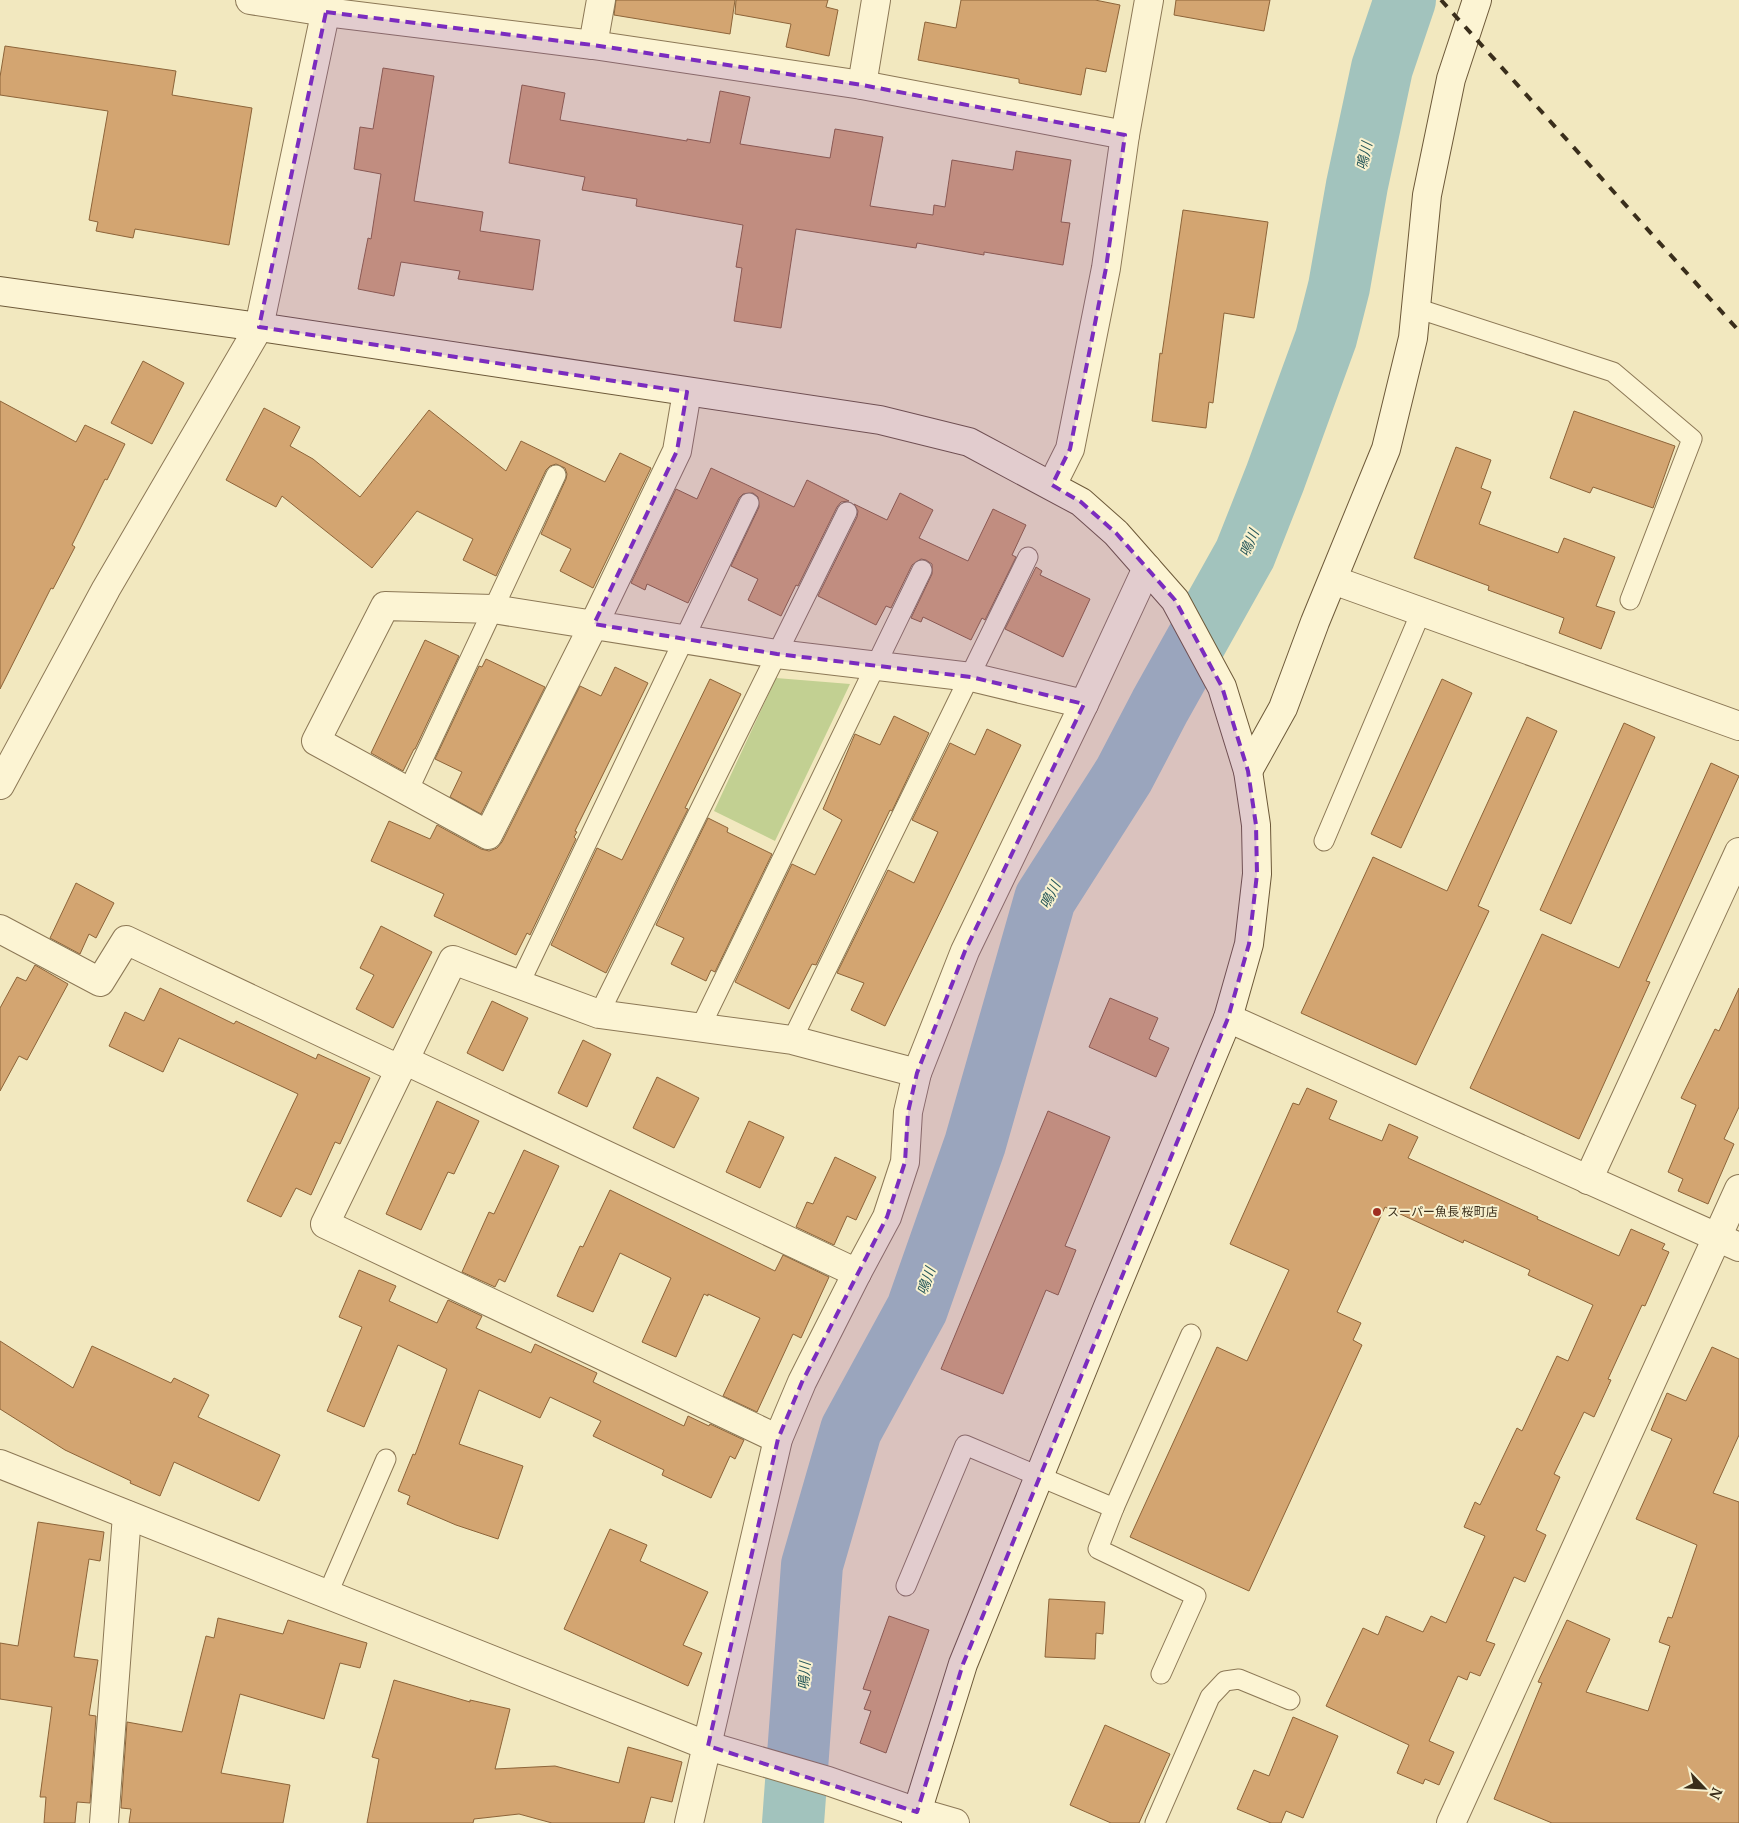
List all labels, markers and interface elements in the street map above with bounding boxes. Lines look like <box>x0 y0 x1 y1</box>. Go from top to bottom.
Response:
water label: 鳴川 <box>1352 138 1376 172</box>
water label: 鳴川 <box>1235 525 1264 559</box>
water label: 鳴川 <box>1036 877 1065 912</box>
place label: スーパー魚長 桜町店 <box>1387 1204 1498 1219</box>
marker: スーパー魚長 桜町店 <box>1371 1206 1383 1218</box>
water label: 鳴川 <box>913 1263 940 1297</box>
water label: 鳴川 <box>794 1659 814 1691</box>
north arrow <box>1679 1763 1729 1813</box>
text: N <box>1705 1785 1726 1802</box>

